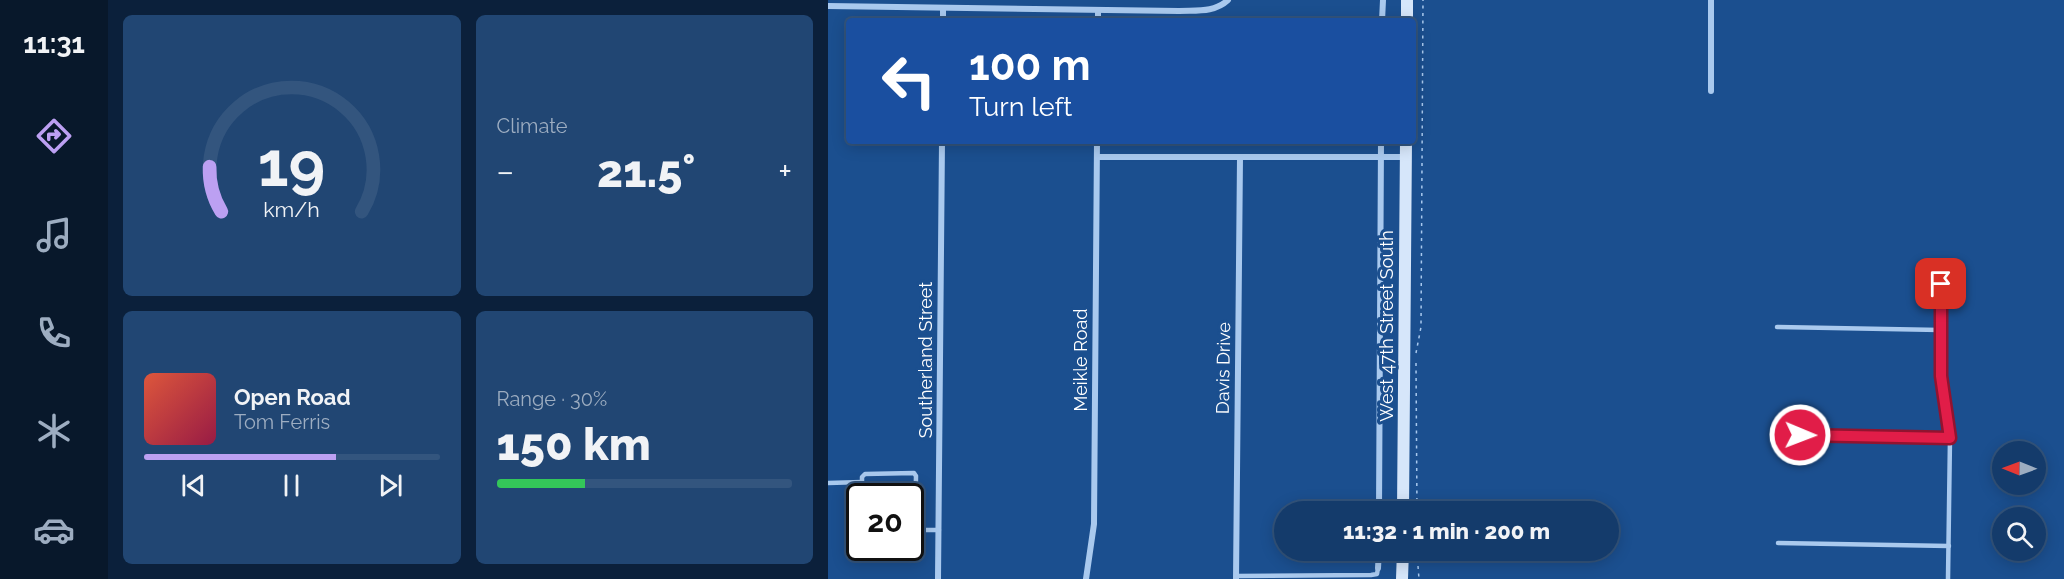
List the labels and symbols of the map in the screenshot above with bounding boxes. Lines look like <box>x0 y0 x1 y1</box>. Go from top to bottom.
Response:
street label: West 47th Street South <box>1376 230 1397 422</box>
pin <box>1915 258 1966 309</box>
street label: Southerland Street <box>915 282 936 438</box>
street label: Meikle Road <box>1070 309 1091 411</box>
street label: Davis Drive <box>1212 321 1234 414</box>
position arrow <box>1768 403 1832 467</box>
north arrow <box>1992 441 2046 495</box>
speed limit sign: 20 <box>846 483 924 561</box>

